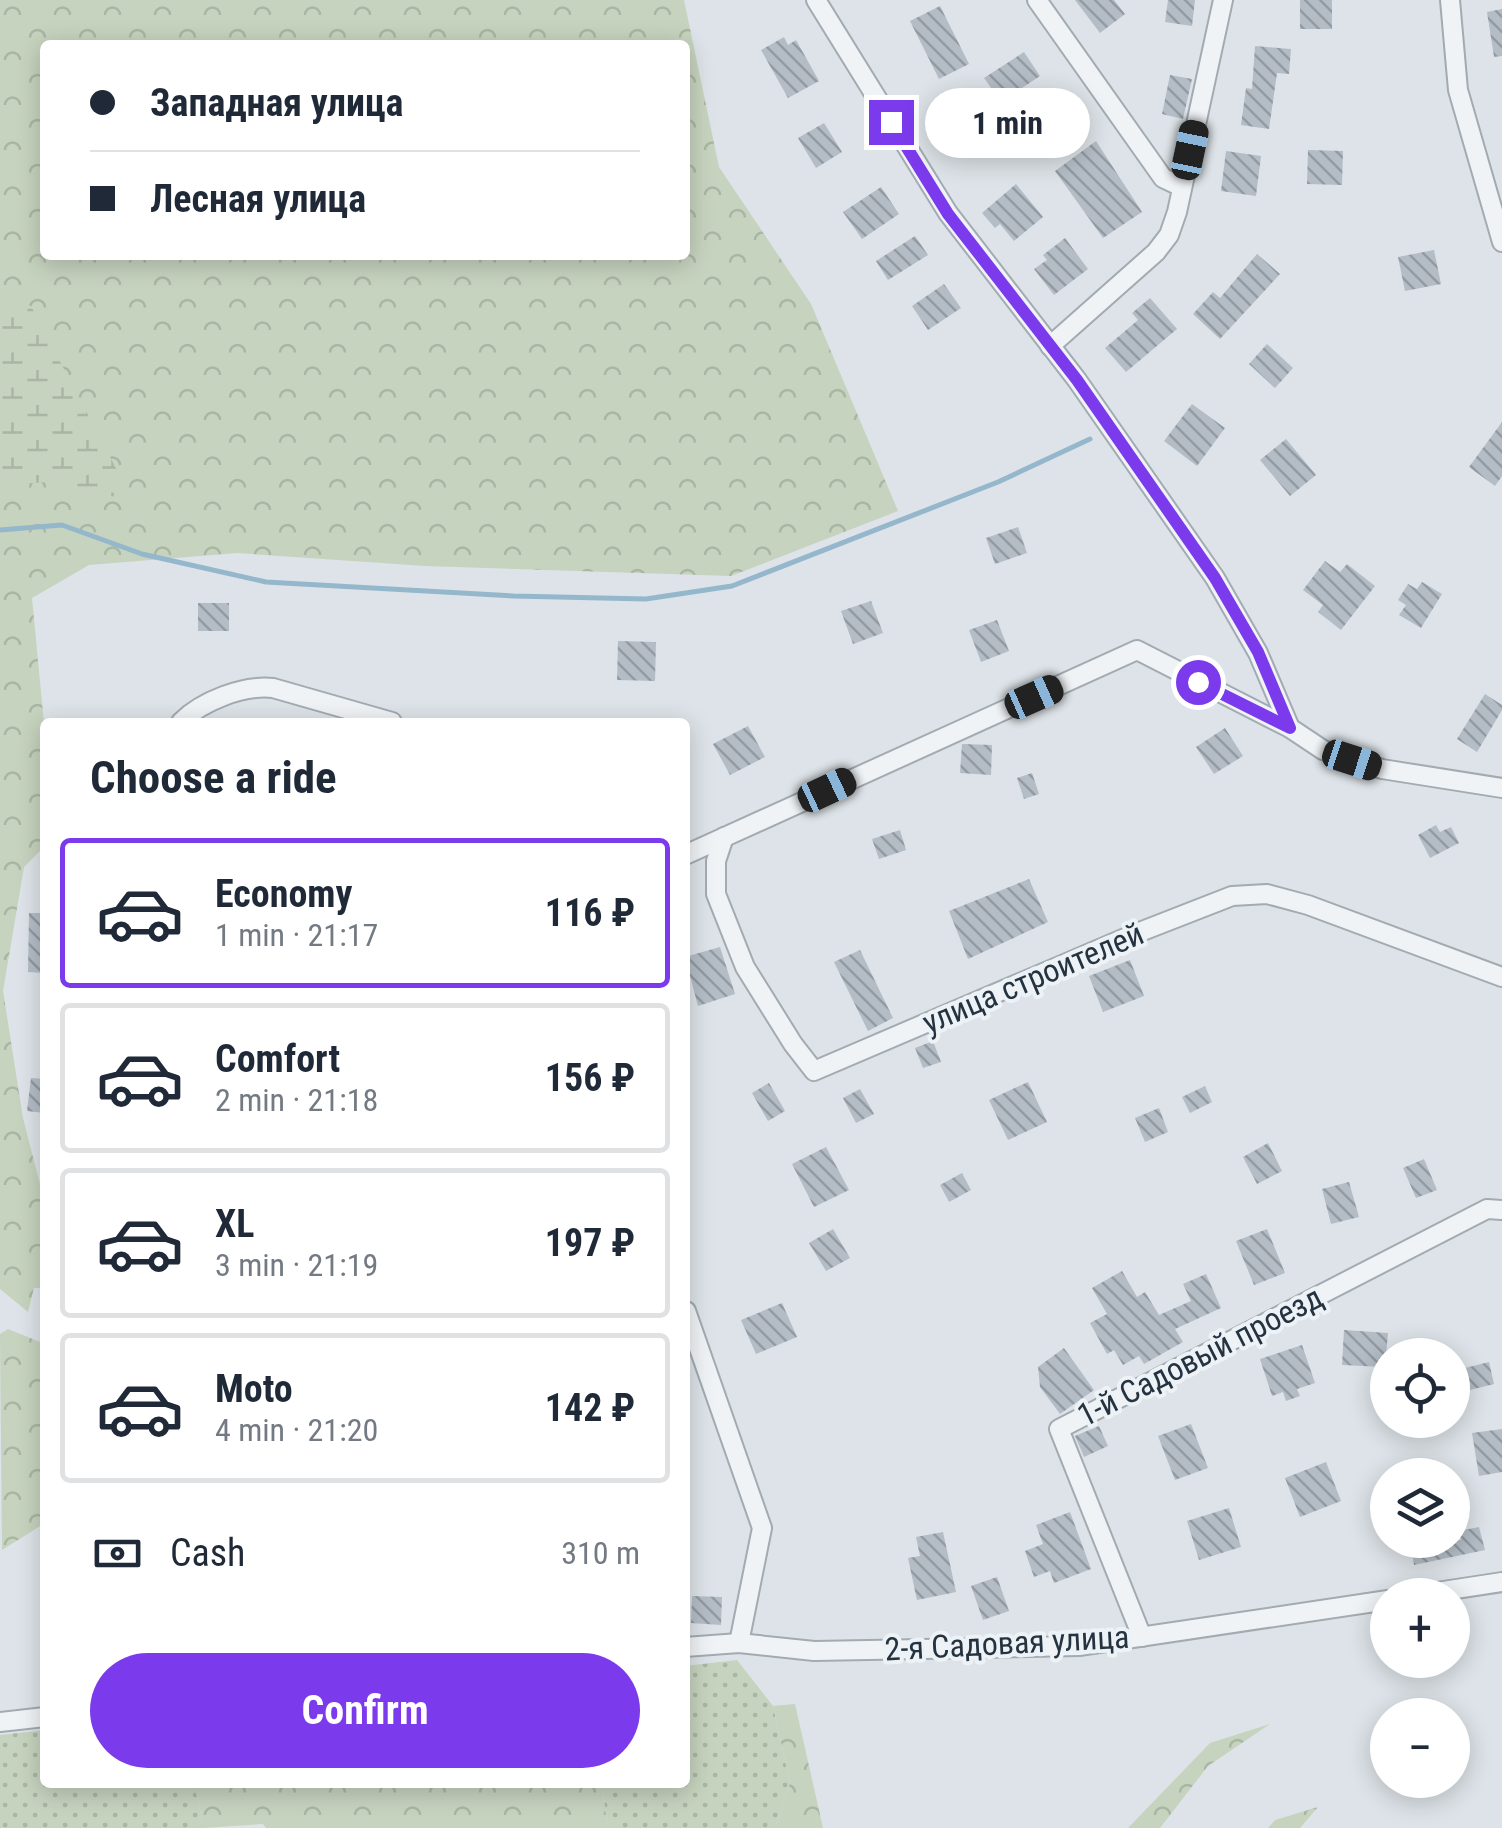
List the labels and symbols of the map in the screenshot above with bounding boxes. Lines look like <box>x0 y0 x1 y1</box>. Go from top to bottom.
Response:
callout: 1 min <box>926 87 1091 157</box>
route end <box>869 100 914 145</box>
car <box>1169 118 1211 182</box>
route start <box>1176 660 1221 705</box>
car <box>1000 671 1068 723</box>
car <box>1319 736 1385 784</box>
car <box>793 764 861 816</box>
street label: улица строителей <box>917 914 1149 1042</box>
street label: 1-й Садовый проезд <box>1071 1278 1329 1434</box>
street label: 2-я Садовая улица <box>884 1618 1130 1668</box>

